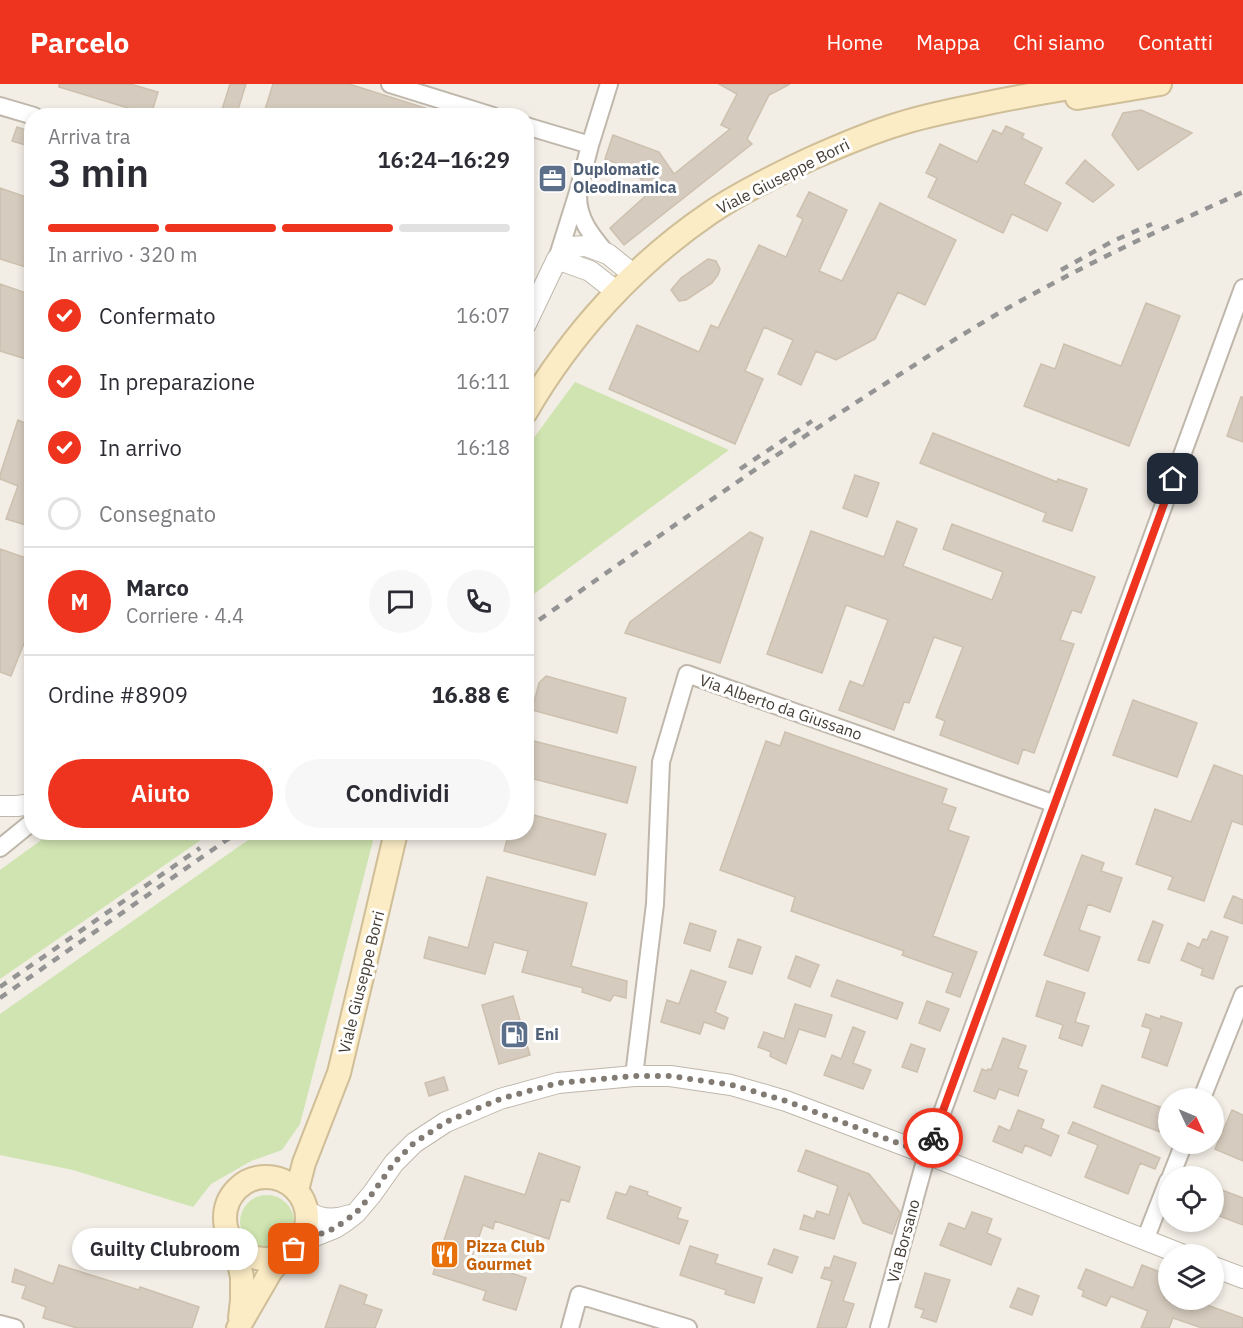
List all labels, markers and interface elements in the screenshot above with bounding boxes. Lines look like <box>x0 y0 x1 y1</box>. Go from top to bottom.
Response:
text: Parcelo <box>30 24 129 61</box>
text: Home <box>827 28 883 56</box>
text: Mappa <box>916 28 980 56</box>
text: Chi siamo <box>1013 28 1105 56</box>
text: Contatti <box>1138 28 1213 56</box>
text: Arriva tra <box>48 123 131 150</box>
street label: Viale Giuseppe Borri <box>713 134 853 218</box>
text: 16:24–16:29 <box>377 145 510 174</box>
text: 3 min <box>48 147 149 198</box>
place label: Duplomatic Oleodinamica <box>573 159 677 197</box>
office icon: Duplomatic Oleodinamica <box>536 162 568 194</box>
text: In arrivo · 320 m <box>48 241 197 268</box>
icon: check <box>48 299 81 332</box>
text: Confermato <box>99 301 216 330</box>
text: 16:07 <box>456 302 510 329</box>
icon: check <box>48 365 81 398</box>
text: In preparazione <box>99 367 255 396</box>
text: 16:11 <box>456 368 510 395</box>
icon: check <box>48 431 81 464</box>
text: In arrivo <box>99 433 182 462</box>
text: 16:18 <box>456 434 510 461</box>
pin <box>1147 453 1198 504</box>
icon: home <box>1156 462 1189 495</box>
text: Consegnato <box>99 499 216 528</box>
button: chat <box>369 570 432 633</box>
button: phone <box>447 570 510 633</box>
text: Marco <box>126 573 189 602</box>
text: M <box>70 587 89 616</box>
text: Corriere · 4.4 <box>126 602 244 629</box>
street label: Via Alberto da Giussano <box>697 670 865 744</box>
text: Ordine #8909 <box>48 680 188 709</box>
text: 16.88 € <box>431 680 510 709</box>
button: Aiuto <box>48 759 273 828</box>
button: Condividi <box>285 759 510 828</box>
street label: Viale Giuseppe Borri <box>334 909 388 1055</box>
fuel station icon: Eni <box>498 1018 530 1050</box>
place label: Eni <box>535 1024 559 1044</box>
north arrow <box>1158 1088 1224 1154</box>
map controls <box>1158 1088 1224 1310</box>
courier <box>903 1108 963 1168</box>
icon: bike <box>917 1122 950 1155</box>
button: locate <box>1158 1166 1224 1232</box>
street label: Via Borsano <box>882 1197 924 1285</box>
pin <box>268 1223 319 1274</box>
callout: Guilty Clubroom <box>72 1228 258 1270</box>
icon: bag <box>277 1232 310 1265</box>
text: Guilty Clubroom <box>90 1235 240 1262</box>
place label: Pizza Club Gourmet <box>466 1236 545 1274</box>
restaurant icon: Pizza Club Gourmet <box>429 1239 461 1271</box>
button: layers <box>1158 1244 1224 1310</box>

